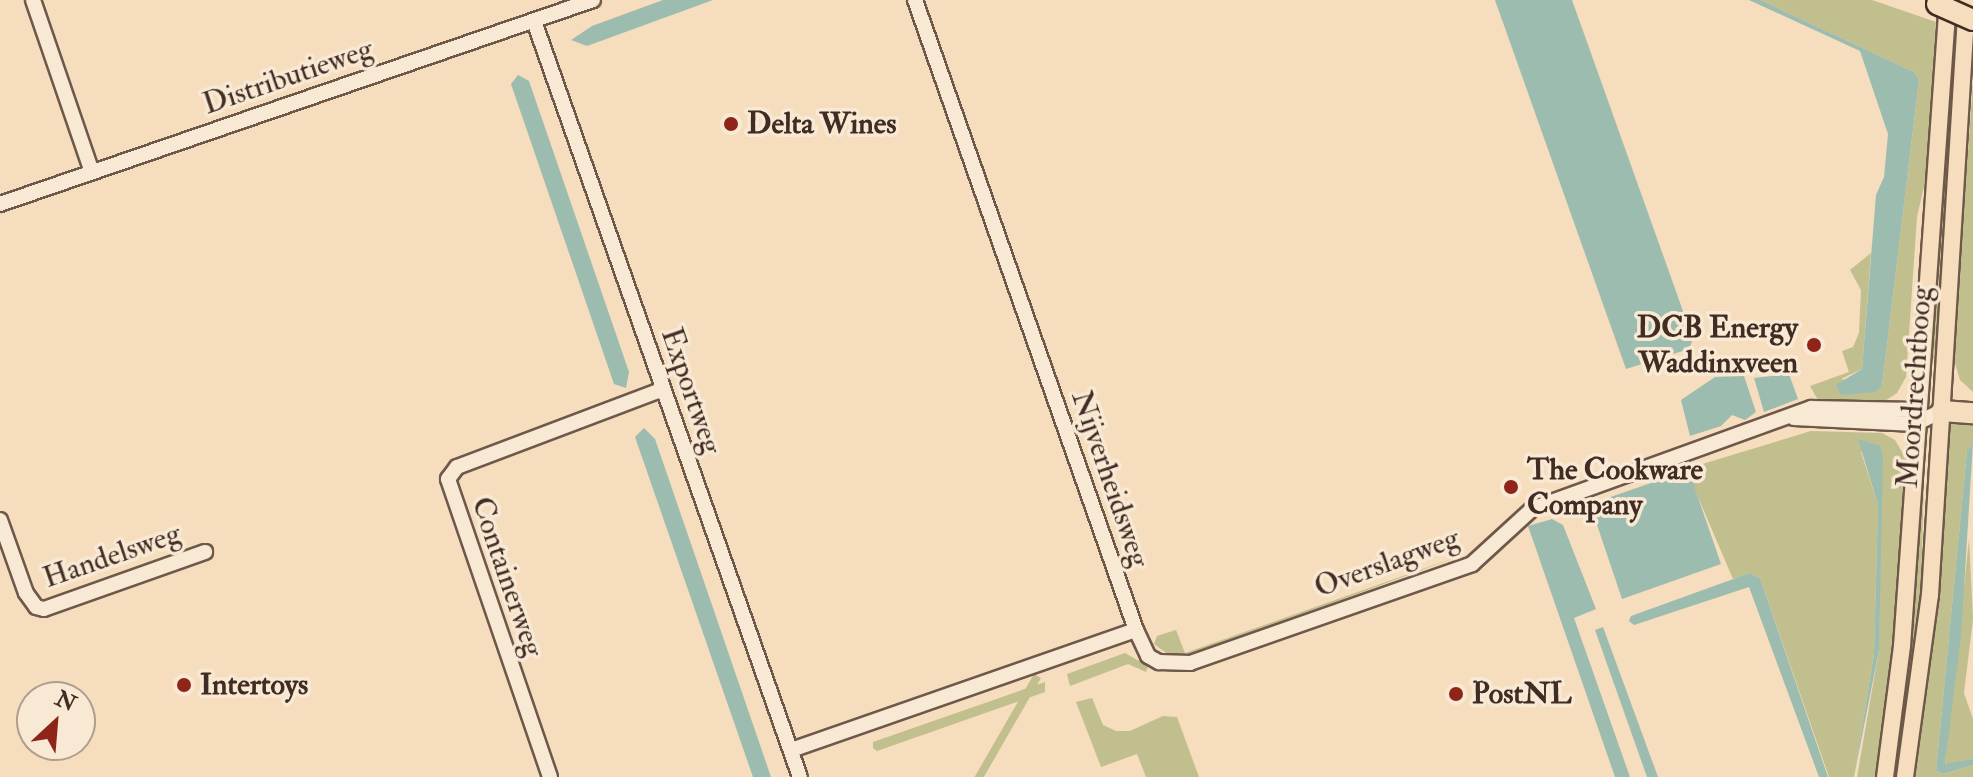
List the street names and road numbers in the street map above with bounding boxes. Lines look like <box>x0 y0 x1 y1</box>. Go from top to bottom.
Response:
street label: Distributieweg <box>198 31 378 123</box>
street label: Moordrechtboog <box>1890 285 1940 489</box>
street label: Exportweg <box>653 323 729 459</box>
street label: Nijverheidsweg <box>1063 386 1157 572</box>
street label: Containerweg <box>463 492 551 662</box>
street label: Handelsweg <box>38 516 186 596</box>
street label: Overslagweg <box>1310 520 1464 606</box>

